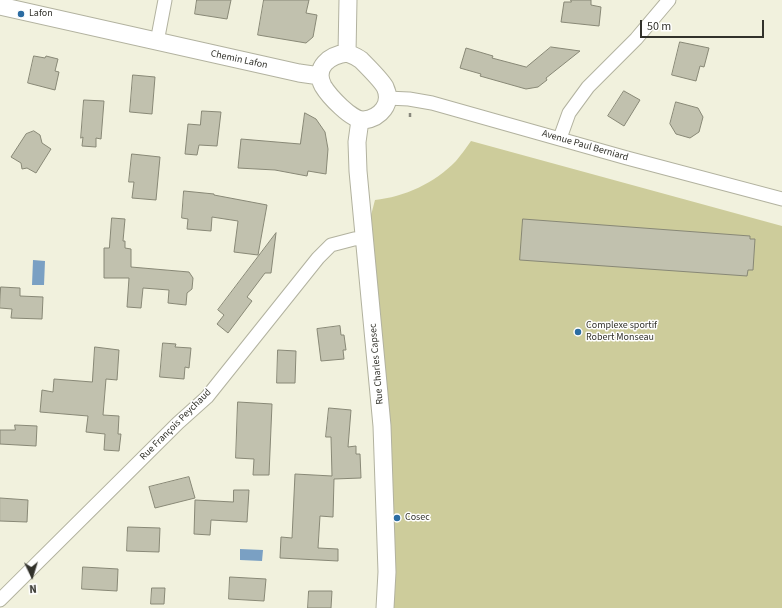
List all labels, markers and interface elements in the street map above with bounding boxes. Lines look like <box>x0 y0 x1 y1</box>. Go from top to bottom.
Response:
place label: Lafon <box>29 8 53 20</box>
marker: Lafon <box>16 9 26 19</box>
scale bar <box>642 12 766 38</box>
text: 50 m <box>647 18 671 35</box>
street label: Chemin Lafon <box>209 48 269 72</box>
street label: Avenue Paul Berniard <box>540 128 630 164</box>
place label: Complexe sportif Robert Monseau <box>586 320 657 344</box>
street label: Rue Charles Capsec <box>367 323 387 405</box>
marker: Complexe sportif Robert Monseau <box>573 327 583 337</box>
street label: Rue François Peychaud <box>138 387 214 463</box>
place label: Cosec <box>405 512 430 524</box>
marker: Cosec <box>392 513 402 523</box>
north arrow <box>12 556 52 596</box>
text: N <box>29 581 37 596</box>

